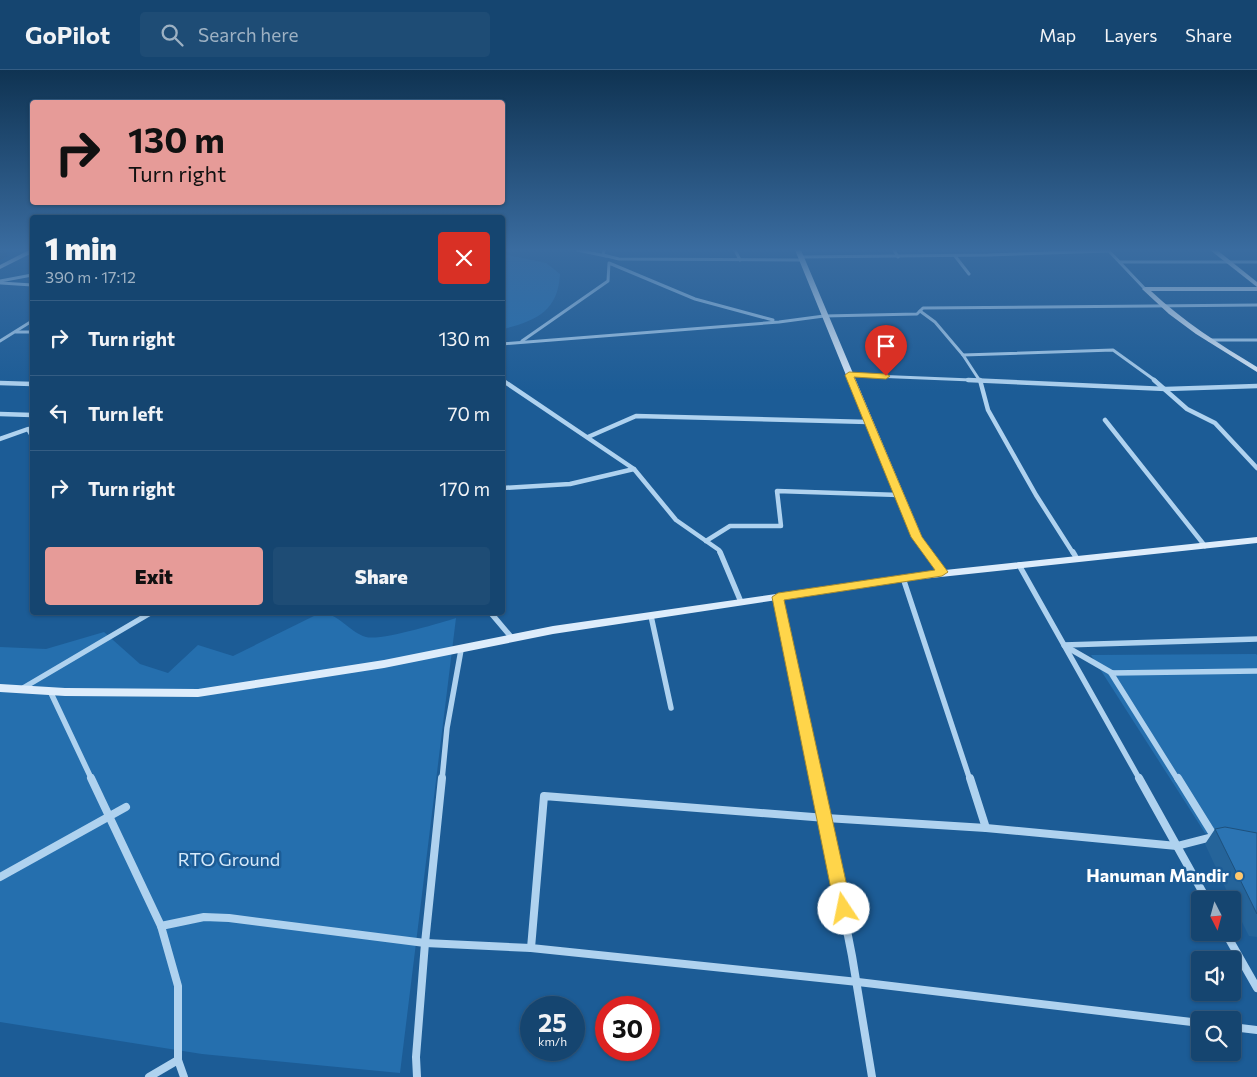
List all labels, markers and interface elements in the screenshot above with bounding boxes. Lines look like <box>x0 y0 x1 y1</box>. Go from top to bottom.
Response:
search box <box>140 12 490 57</box>
text: GoPilot <box>25 20 110 49</box>
icon: search <box>158 21 186 49</box>
text: Search here <box>198 23 299 46</box>
text: Map <box>1039 24 1076 46</box>
text: Layers <box>1104 24 1157 46</box>
text: Share <box>1185 24 1232 46</box>
text: 130 m <box>128 117 225 160</box>
icon: right <box>45 120 110 185</box>
text: Turn right <box>128 160 226 187</box>
text: 1 min <box>45 229 117 266</box>
button: close <box>438 232 490 284</box>
text: 390 m · 17:12 <box>45 267 136 286</box>
icon: right <box>45 324 73 352</box>
pin <box>865 325 907 376</box>
text: Turn right <box>88 327 175 350</box>
text: 130 m <box>438 327 490 350</box>
icon: arrive <box>872 332 900 360</box>
icon: left <box>45 399 73 427</box>
text: Turn left <box>88 402 163 425</box>
text: 70 m <box>447 402 490 425</box>
icon: right <box>45 474 73 502</box>
text: Turn right <box>88 477 175 500</box>
text: 170 m <box>439 477 490 500</box>
button: Exit <box>45 547 263 605</box>
button: Share <box>273 547 490 605</box>
park label: RTO Ground <box>178 848 280 870</box>
place label: Hanuman Mandir <box>1086 864 1230 886</box>
marker: Hanuman Mandir <box>1233 870 1245 882</box>
position arrow <box>817 882 869 934</box>
north arrow <box>1191 891 1241 941</box>
map controls <box>1191 891 1241 1061</box>
button: sound <box>1191 951 1241 1001</box>
speed limit sign: 30 <box>595 996 660 1061</box>
text: 25 <box>538 1007 567 1037</box>
button: search <box>1191 1011 1241 1061</box>
text: km/h <box>538 1034 567 1048</box>

